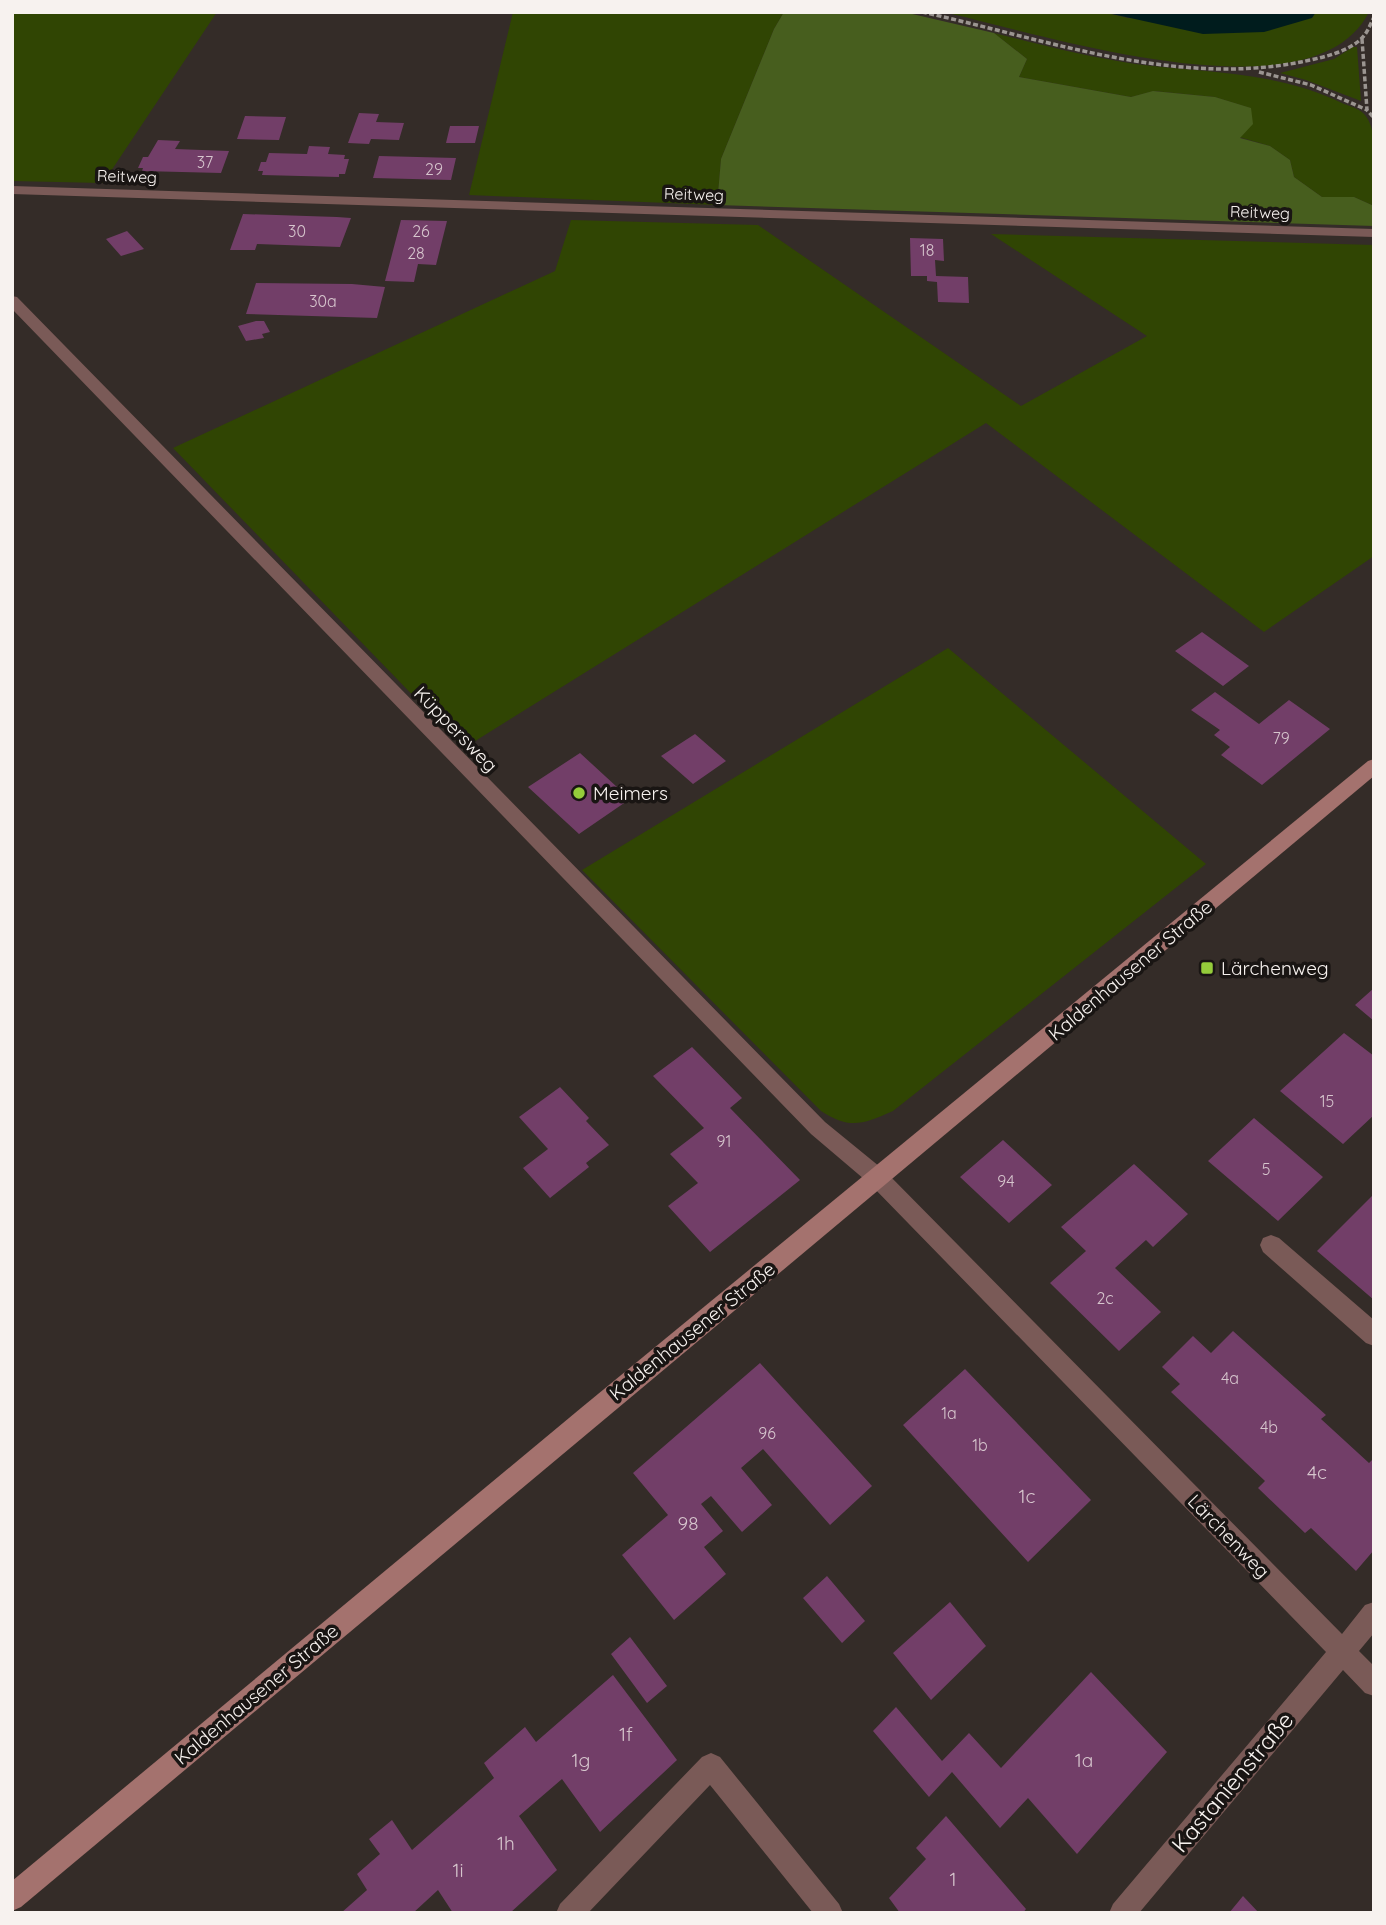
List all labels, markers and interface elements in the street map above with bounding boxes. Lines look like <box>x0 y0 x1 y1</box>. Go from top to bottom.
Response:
house number: 37 <box>197 152 213 172</box>
house number: 29 <box>425 159 443 179</box>
street label: Reitweg <box>97 165 157 187</box>
street label: Reitweg <box>664 183 724 205</box>
street label: Reitweg <box>1230 201 1290 223</box>
house number: 30 <box>288 221 306 241</box>
house number: 26 <box>412 221 430 241</box>
house number: 18 <box>920 240 934 260</box>
house number: 28 <box>407 243 425 263</box>
house number: 30a <box>309 291 337 311</box>
street label: Küppersweg <box>409 681 503 777</box>
house number: 79 <box>1272 728 1290 748</box>
place label: Meimers <box>593 781 668 805</box>
marker: Meimers <box>571 785 587 801</box>
street label: Kaldenhausener Straße <box>1043 894 1217 1046</box>
place label: Lärchenweg <box>1221 956 1329 980</box>
marker: Lärchenweg <box>1199 960 1215 976</box>
house number: 15 <box>1320 1091 1334 1111</box>
house number: 91 <box>717 1131 731 1151</box>
house number: 5 <box>1262 1159 1270 1179</box>
house number: 94 <box>997 1171 1015 1191</box>
street label: Kaldenhausener Straße <box>604 1257 780 1405</box>
house number: 2c <box>1096 1288 1114 1308</box>
house number: 4a <box>1221 1368 1239 1388</box>
house number: 1a <box>941 1403 957 1423</box>
house number: 4b <box>1260 1417 1278 1437</box>
house number: 96 <box>758 1423 776 1443</box>
house number: 1b <box>972 1435 988 1455</box>
house number: 4c <box>1307 1460 1327 1484</box>
house number: 1c <box>1019 1484 1036 1508</box>
street label: Lärchenweg <box>1183 1489 1275 1583</box>
house number: 98 <box>678 1511 698 1535</box>
street label: Kaldenhausener Straße <box>169 1618 343 1770</box>
street label: Kastanienstraße <box>1165 1706 1299 1858</box>
house number: 1f <box>619 1722 633 1746</box>
house number: 1g <box>572 1748 590 1772</box>
house number: 1a <box>1075 1748 1093 1772</box>
house number: 1h <box>497 1831 515 1855</box>
house number: 1i <box>452 1858 464 1882</box>
house number: 1 <box>949 1867 957 1891</box>

